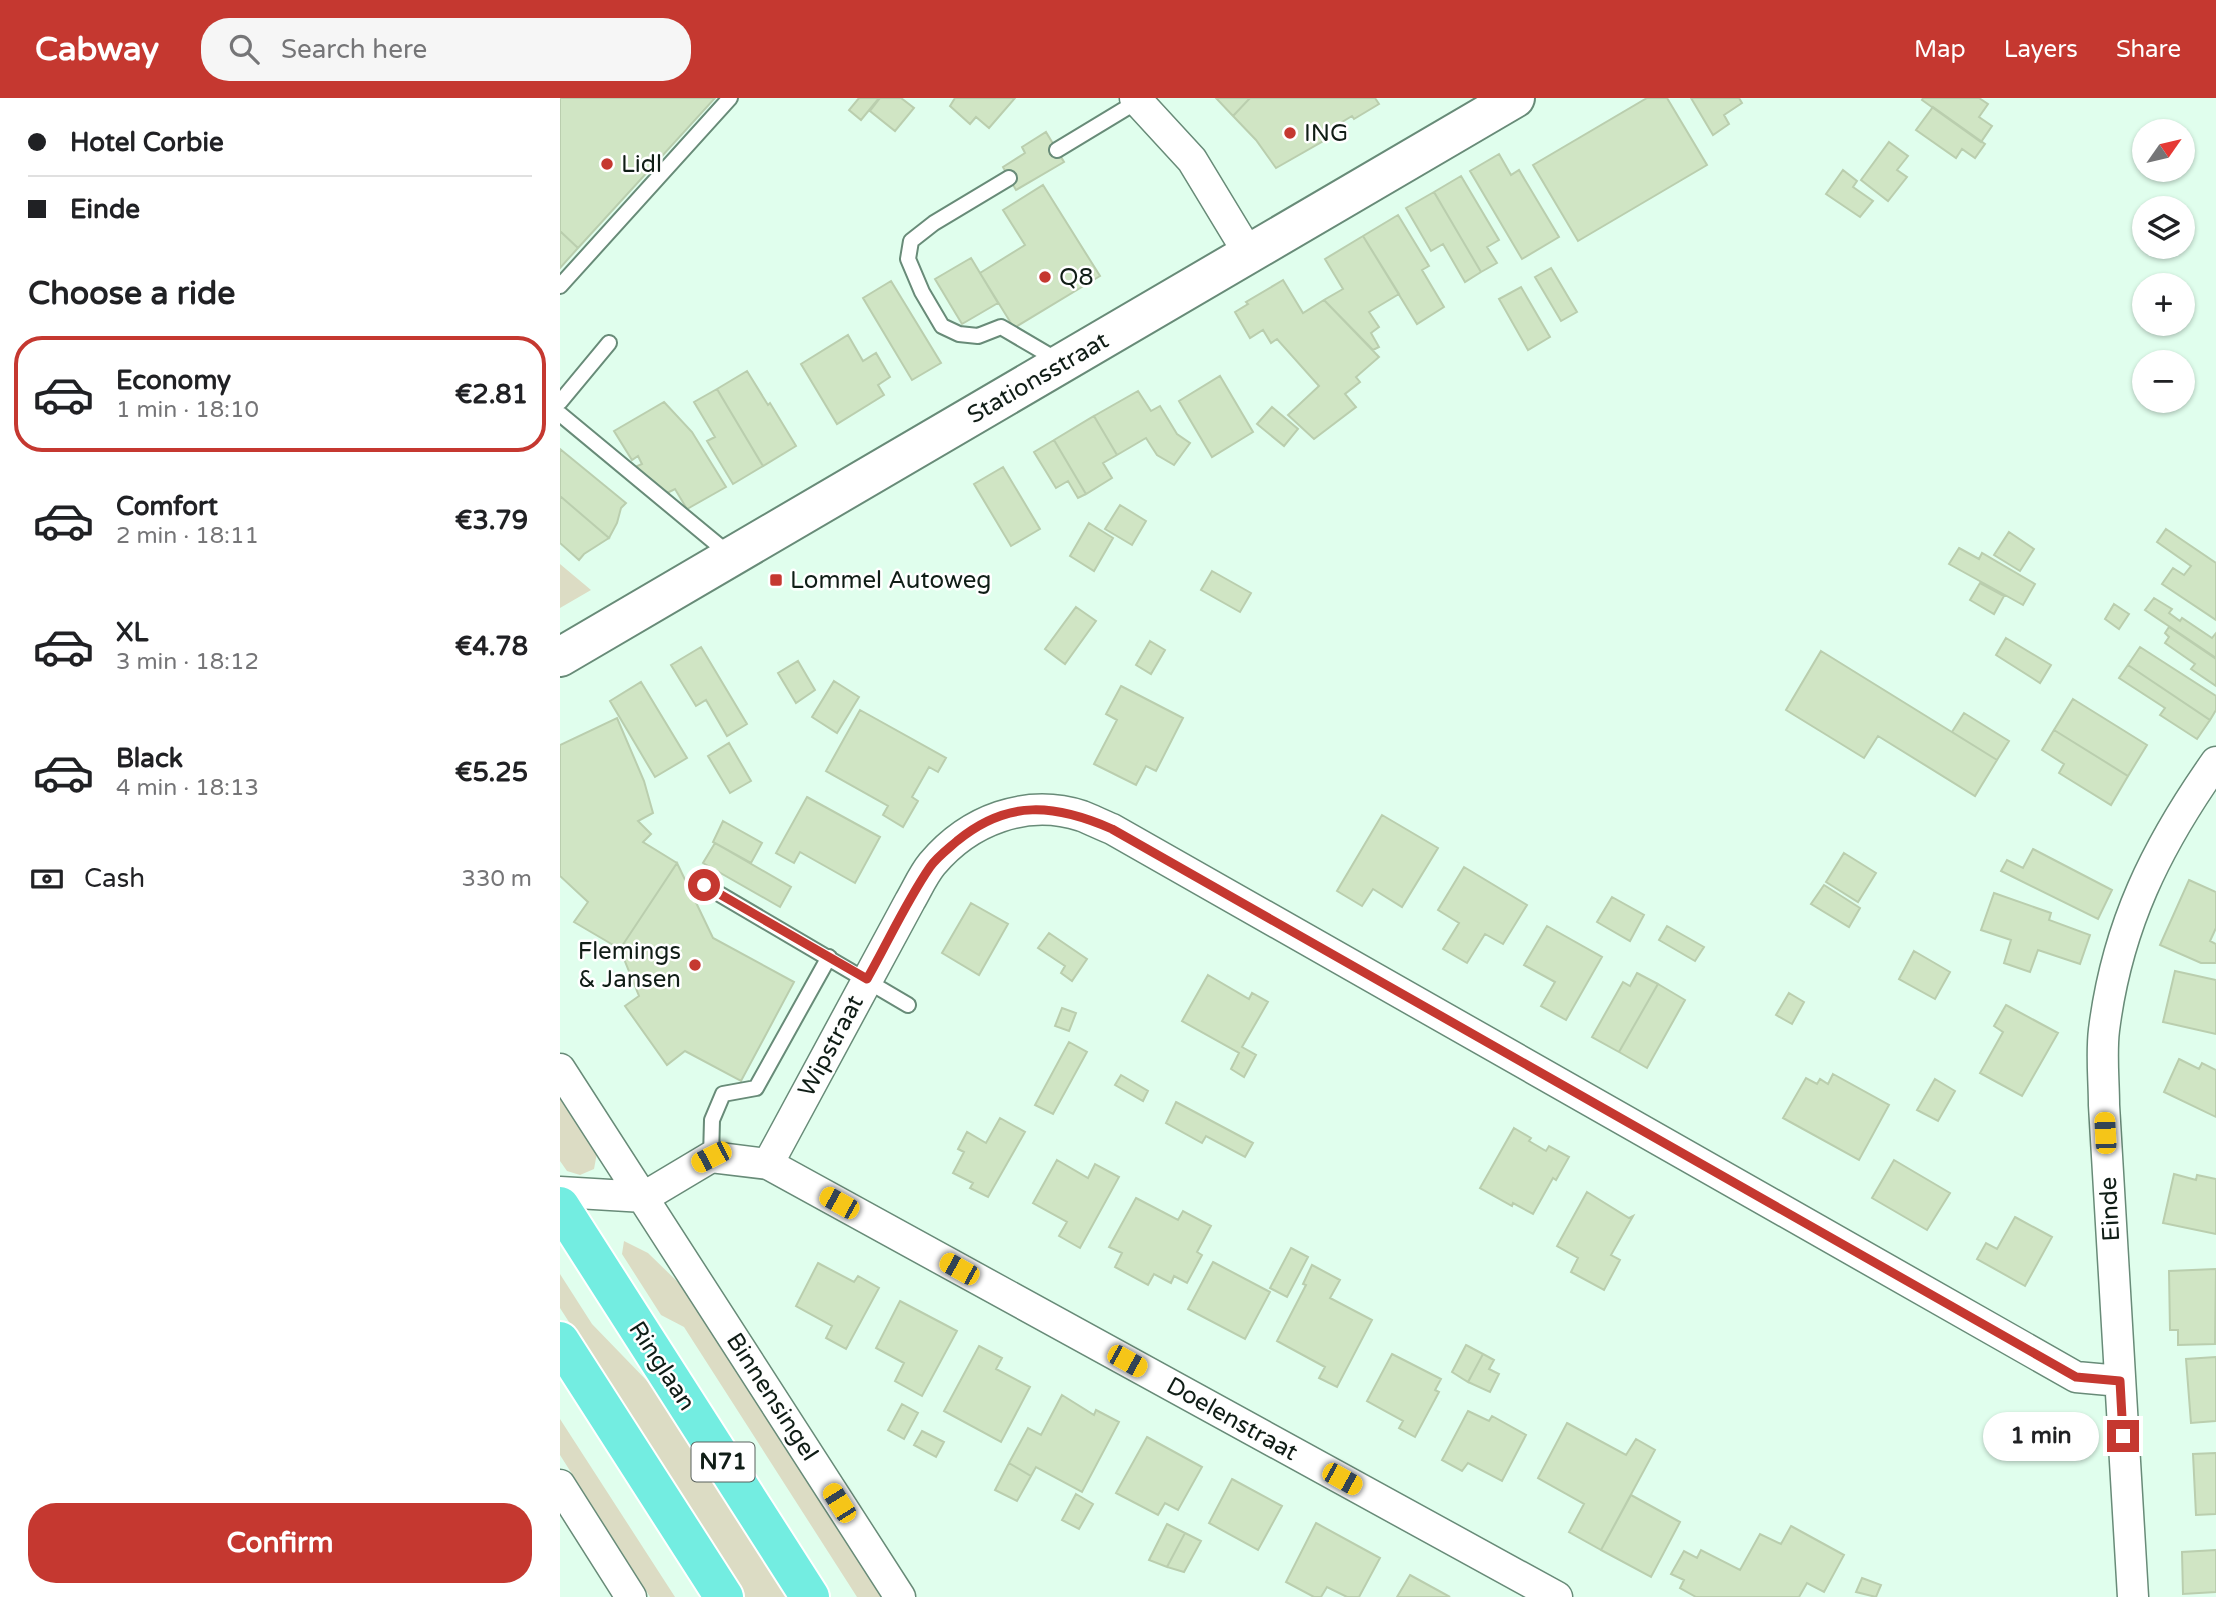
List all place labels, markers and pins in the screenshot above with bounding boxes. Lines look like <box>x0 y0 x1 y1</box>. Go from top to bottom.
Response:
place label: ING <box>1304 119 1348 148</box>
marker: ING <box>1282 125 1298 141</box>
place label: Lidl <box>621 150 662 179</box>
marker: Lidl <box>599 156 615 172</box>
place label: Q8 <box>1059 263 1094 292</box>
marker: Q8 <box>1037 269 1053 285</box>
place label: Lommel Autoweg <box>790 566 991 595</box>
marker: Lommel Autoweg <box>768 572 784 588</box>
place label: Flemings & Jansen <box>578 937 681 994</box>
marker: Flemings & Jansen <box>687 957 703 973</box>

